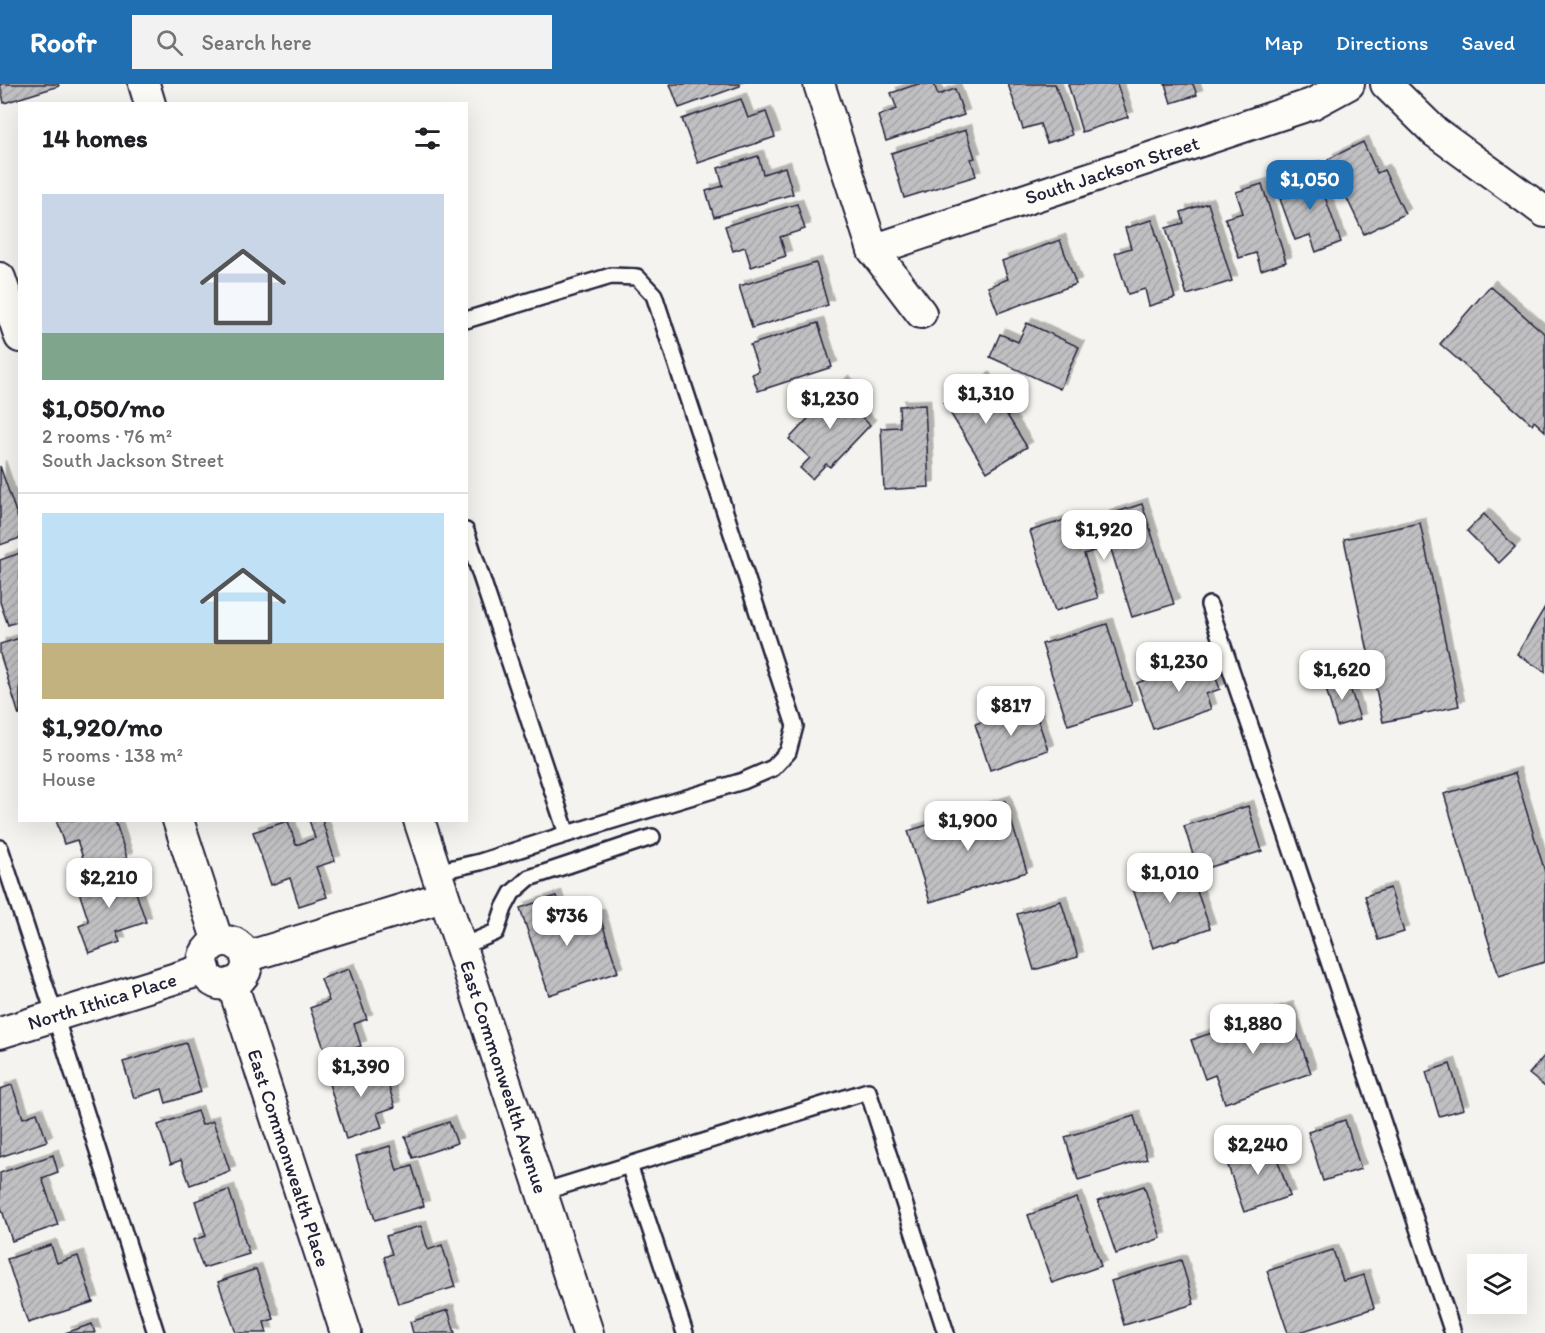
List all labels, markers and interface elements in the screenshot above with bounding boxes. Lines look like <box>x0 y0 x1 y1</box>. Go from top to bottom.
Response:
search box <box>132 15 552 69</box>
text: Roofr <box>30 25 96 59</box>
icon: search <box>153 26 186 59</box>
text: Search here <box>201 29 312 56</box>
text: Map <box>1265 30 1303 55</box>
text: Directions <box>1336 30 1428 55</box>
text: Saved <box>1461 30 1515 55</box>
text: 14 homes <box>42 122 148 154</box>
icon: filters <box>411 122 444 155</box>
street label: South Jackson Street <box>1022 130 1202 210</box>
pin: $1,050 <box>1261 160 1359 211</box>
text: $1,050 <box>1280 167 1340 191</box>
icon: home <box>189 233 297 341</box>
pin: $1,310 <box>937 374 1035 425</box>
pin: $1,230 <box>781 379 879 430</box>
text: $1,310 <box>958 381 1014 405</box>
text: $1,230 <box>801 386 859 410</box>
text: $1,050/mo <box>42 392 165 424</box>
text: 2 rooms · 76 m² <box>42 424 172 448</box>
text: South Jackson Street <box>42 448 224 472</box>
pin: $1,920 <box>1055 510 1153 561</box>
text: $1,920 <box>1075 517 1133 541</box>
icon: home <box>189 552 297 660</box>
pin: $1,230 <box>1130 642 1228 693</box>
text: $1,230 <box>1150 649 1208 673</box>
pin: $1,620 <box>1293 650 1391 701</box>
text: $1,620 <box>1313 657 1371 681</box>
pin: $817 <box>975 686 1047 737</box>
text: $817 <box>991 693 1031 717</box>
text: $1,920/mo <box>42 711 163 743</box>
text: 5 rooms · 138 m² <box>42 743 183 767</box>
text: House <box>42 767 96 791</box>
pin: $1,900 <box>919 801 1017 852</box>
text: $1,900 <box>938 808 998 832</box>
pin: $1,010 <box>1121 853 1219 904</box>
pin: $2,210 <box>60 858 158 909</box>
text: $1,010 <box>1141 860 1199 884</box>
text: $2,210 <box>80 865 138 889</box>
pin: $736 <box>531 896 603 947</box>
text: $736 <box>546 903 588 927</box>
street label: East Commonwealth Avenue <box>455 957 553 1197</box>
street label: North Ithica Place <box>25 967 179 1035</box>
pin: $1,880 <box>1204 1004 1302 1055</box>
text: $1,880 <box>1224 1011 1282 1035</box>
street label: East Commonwealth Place <box>242 1046 336 1270</box>
pin: $1,390 <box>312 1047 410 1098</box>
text: $1,390 <box>332 1054 390 1078</box>
pin: $2,240 <box>1209 1125 1307 1176</box>
text: $2,240 <box>1228 1132 1288 1156</box>
map controls <box>1467 1254 1527 1314</box>
button: layers <box>1467 1254 1527 1314</box>

